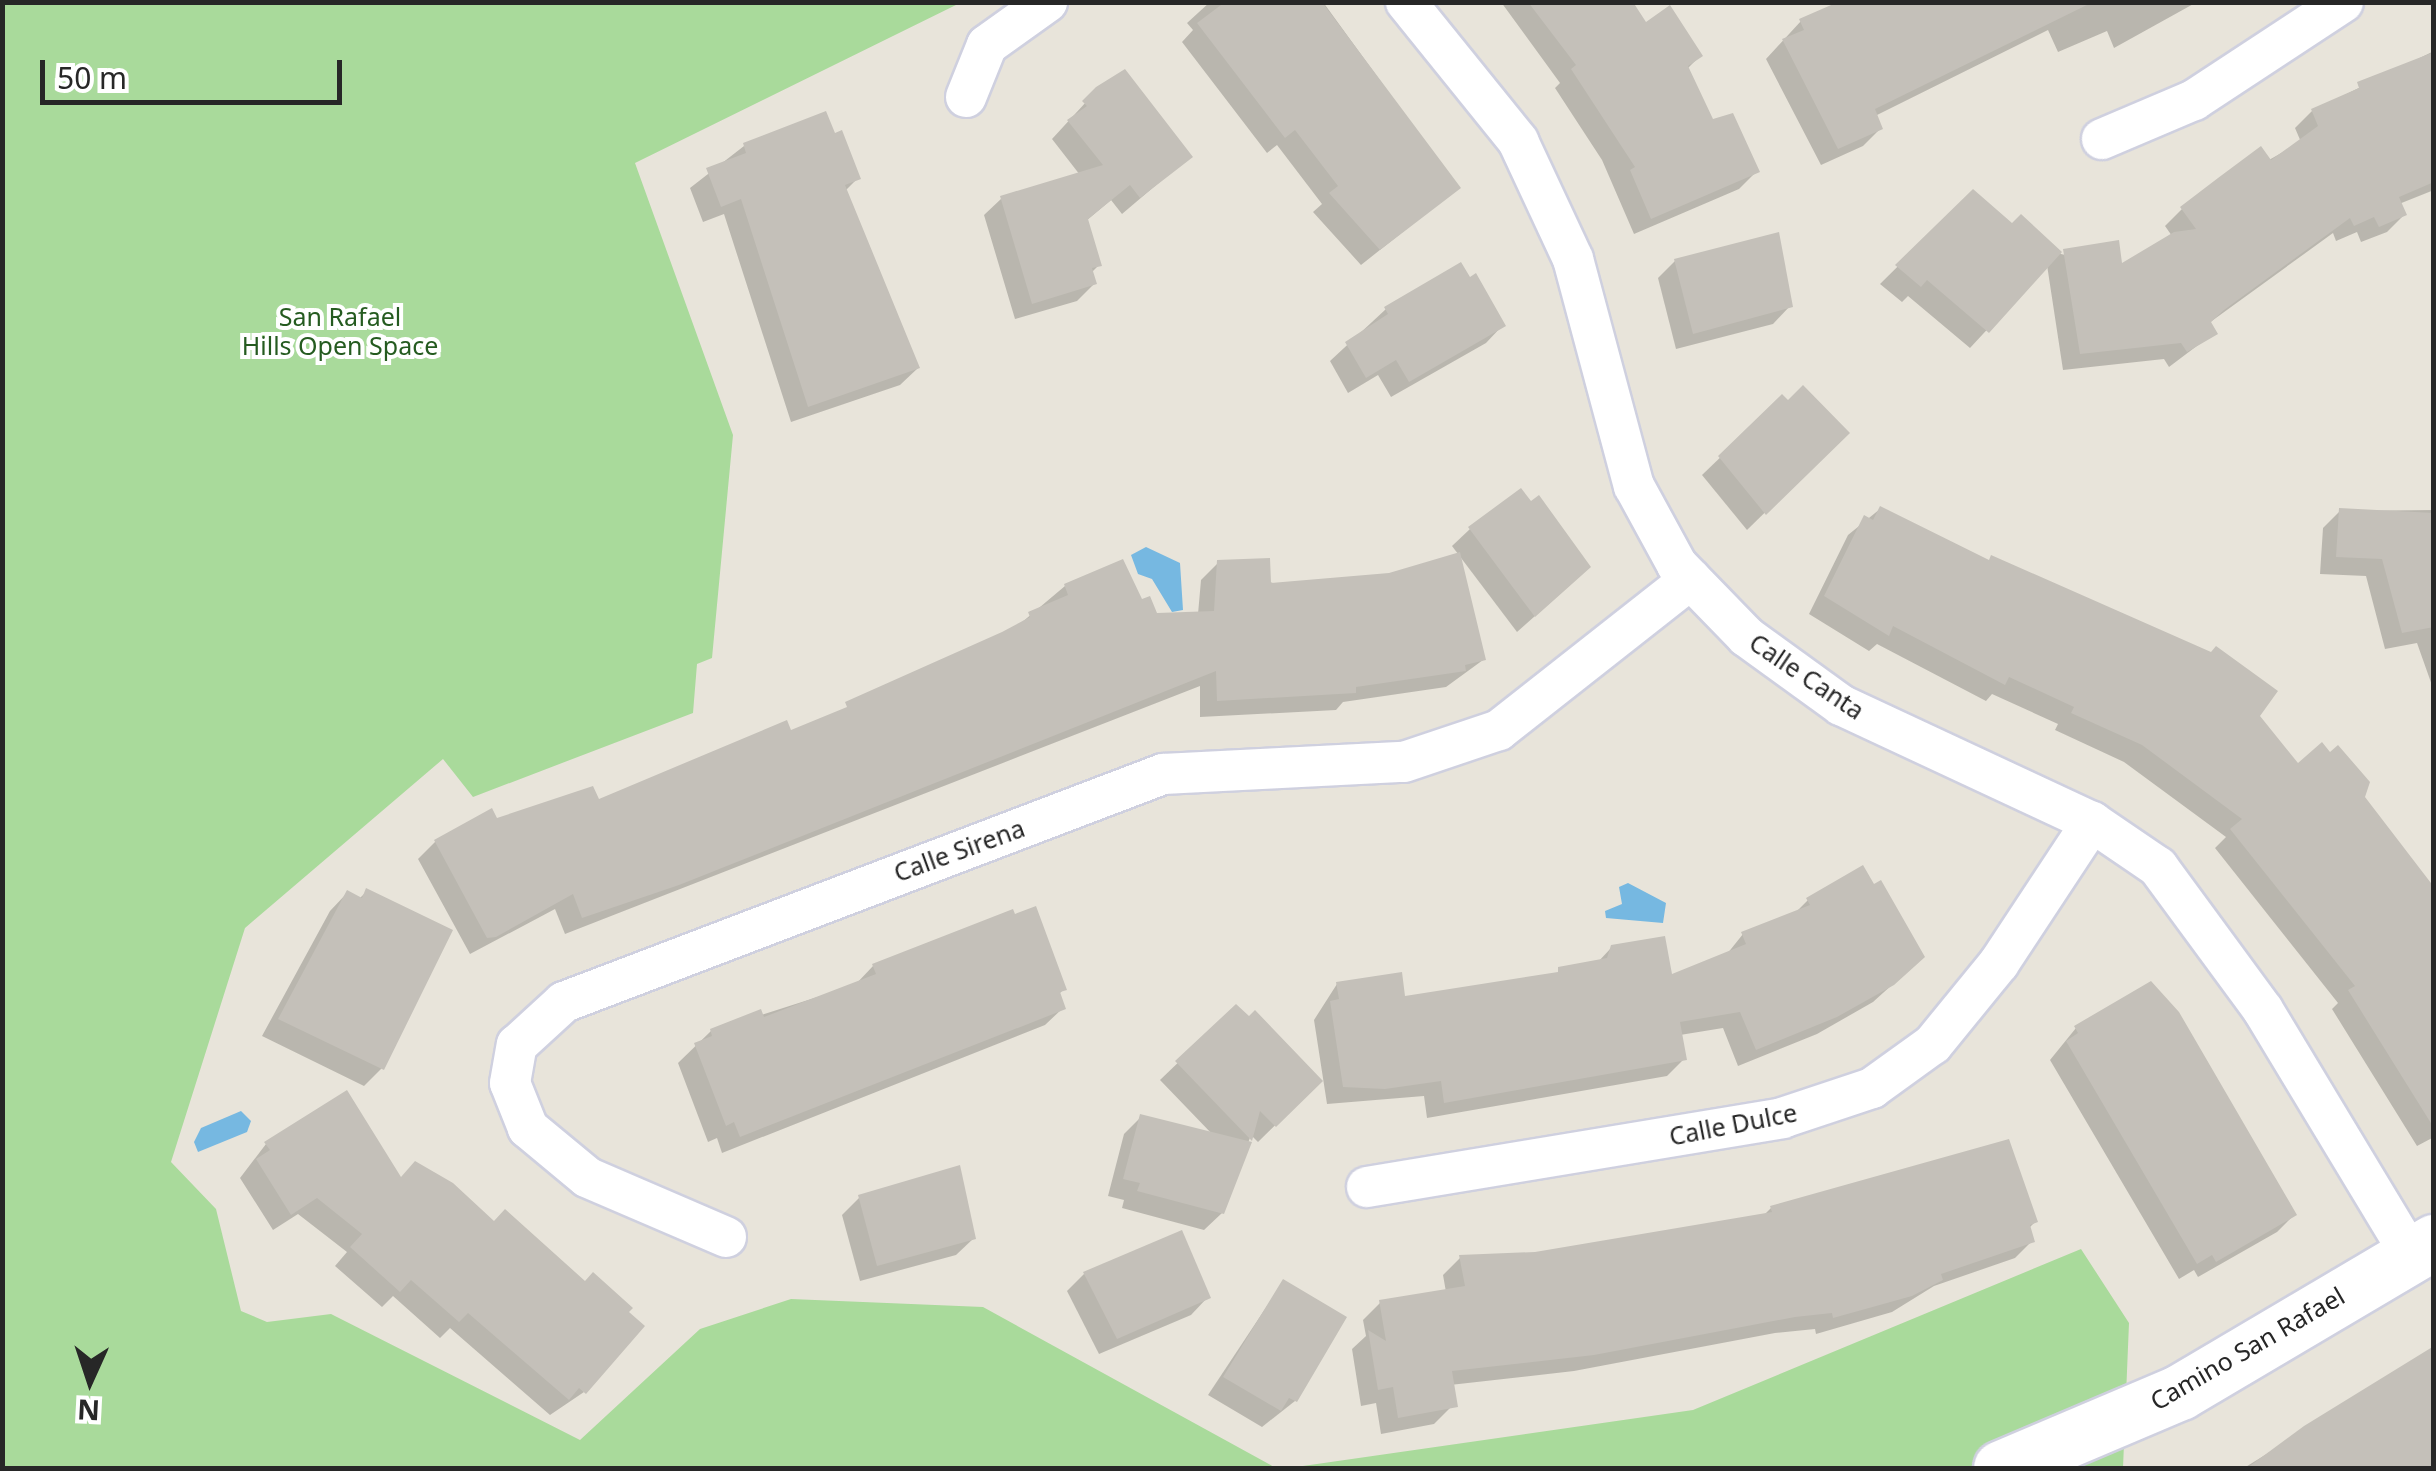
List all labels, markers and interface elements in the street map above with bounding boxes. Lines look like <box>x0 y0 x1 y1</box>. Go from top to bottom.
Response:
scale bar <box>45 40 348 102</box>
text: 50 m <box>57 57 127 98</box>
park label: San Rafael Hills Open Space <box>242 302 438 361</box>
street label: Calle Canta <box>1744 627 1870 725</box>
street label: Calle Sirena <box>890 812 1028 888</box>
street label: Calle Dulce <box>1667 1097 1799 1151</box>
street label: Camino San Rafael <box>2145 1280 2349 1416</box>
north arrow <box>40 1331 140 1431</box>
text: N <box>76 1391 101 1431</box>

